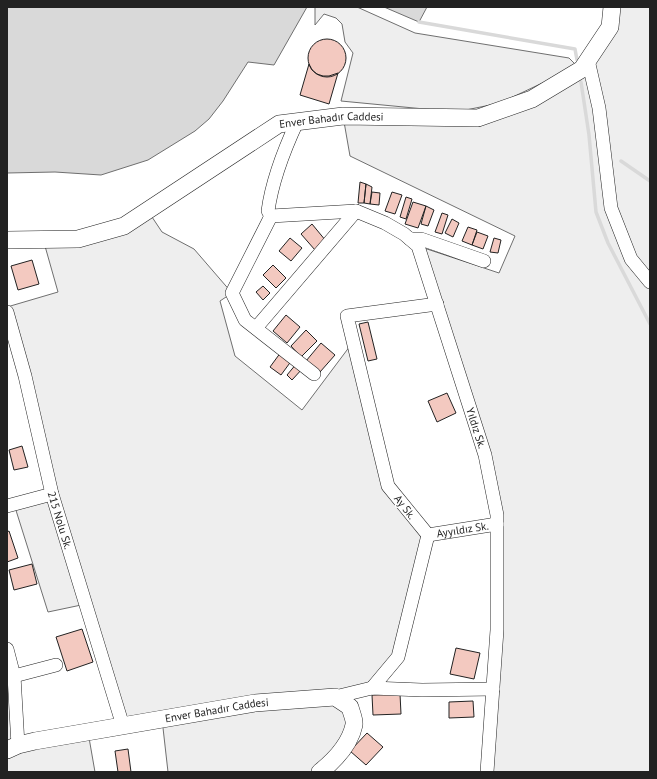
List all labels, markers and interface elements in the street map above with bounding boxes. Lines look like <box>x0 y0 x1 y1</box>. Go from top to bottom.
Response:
street label: Enver Bahadır Caddesi <box>278 109 384 131</box>
street label: Yıldız Sk. <box>463 406 489 450</box>
street label: 215 Nolu Sk. <box>45 490 75 551</box>
street label: Ay Sk. <box>391 492 419 522</box>
street label: Ayyıldız Sk. <box>436 518 490 541</box>
street label: Enver Bahadır Caddesi <box>164 695 269 725</box>

